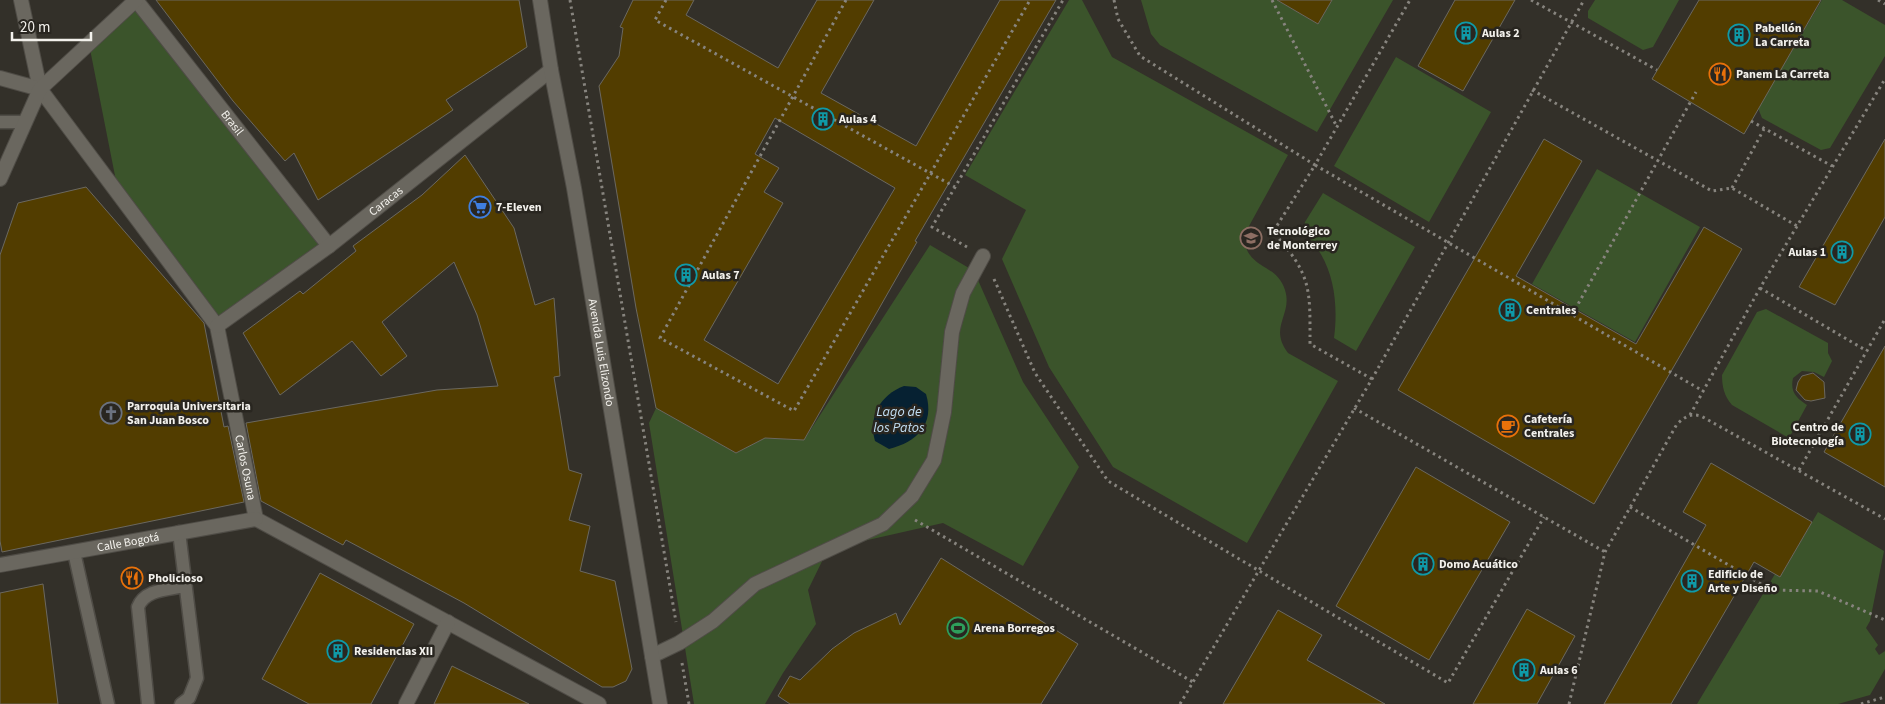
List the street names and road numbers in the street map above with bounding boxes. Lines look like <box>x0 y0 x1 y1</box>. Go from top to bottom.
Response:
street label: Brasil <box>217 107 247 139</box>
street label: Caracas <box>365 183 407 220</box>
street label: Avenida Luis Elizondo <box>584 298 618 408</box>
street label: Carlos Osuna <box>230 433 260 502</box>
street label: Calle Bogotá <box>96 529 161 556</box>

